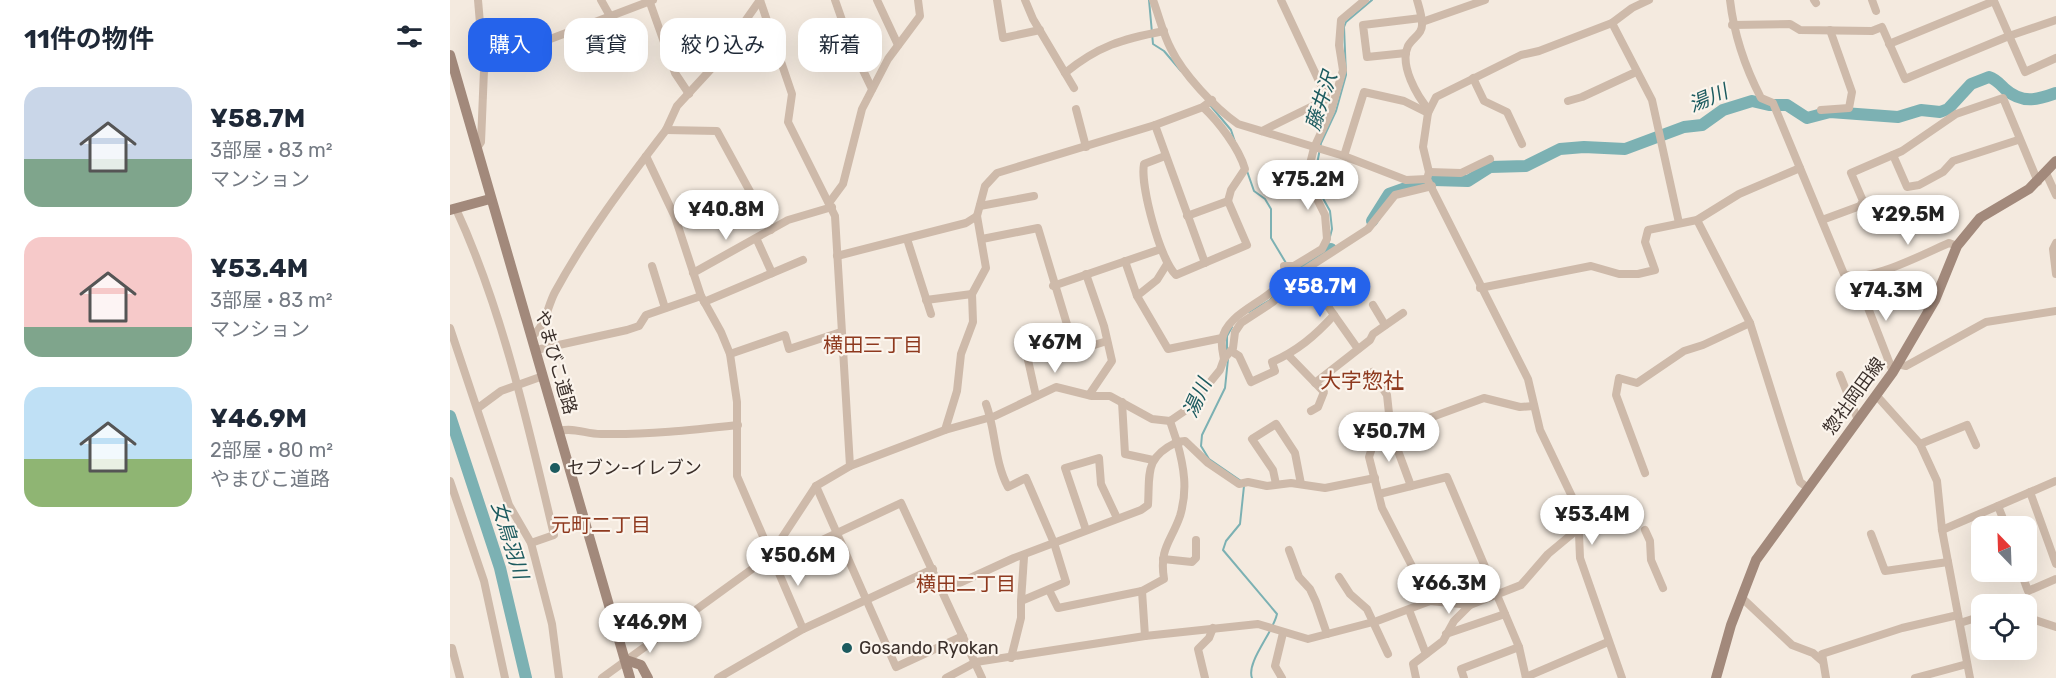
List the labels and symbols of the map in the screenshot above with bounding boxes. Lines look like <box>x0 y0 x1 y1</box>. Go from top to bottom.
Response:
water label: 藤井沢 <box>1300 66 1343 133</box>
water label: 湯川 <box>1685 78 1733 117</box>
pin: ¥75.2M <box>1259 160 1357 211</box>
pin: ¥40.8M <box>677 190 775 241</box>
pin: ¥29.5M <box>1859 195 1957 246</box>
pin: ¥58.7M <box>1271 267 1369 318</box>
pin: ¥74.3M <box>1837 271 1935 322</box>
street label: やまびこ道路 <box>531 307 581 417</box>
pin: ¥67M <box>1019 323 1091 374</box>
district label: 横田三丁目 <box>823 333 923 357</box>
street label: 惣社岡田線 <box>1819 353 1889 439</box>
district label: 大字惣社 <box>1320 368 1404 393</box>
water label: 湯川 <box>1178 373 1217 421</box>
pin: ¥50.7M <box>1340 412 1438 463</box>
place label: セブン-イレブン <box>567 457 702 479</box>
marker: セブン-イレブン <box>548 461 562 475</box>
pin: ¥53.4M <box>1543 495 1641 546</box>
water label: 女鳥羽川 <box>487 498 534 584</box>
district label: 元町二丁目 <box>551 513 651 537</box>
north arrow <box>1971 516 2037 582</box>
pin: ¥50.6M <box>749 536 847 587</box>
pin: ¥66.3M <box>1400 564 1498 615</box>
district label: 横田二丁目 <box>916 572 1016 596</box>
pin: ¥46.9M <box>601 603 699 654</box>
place label: Gosando Ryokan <box>859 637 999 659</box>
marker: Gosando Ryokan <box>840 641 854 655</box>

